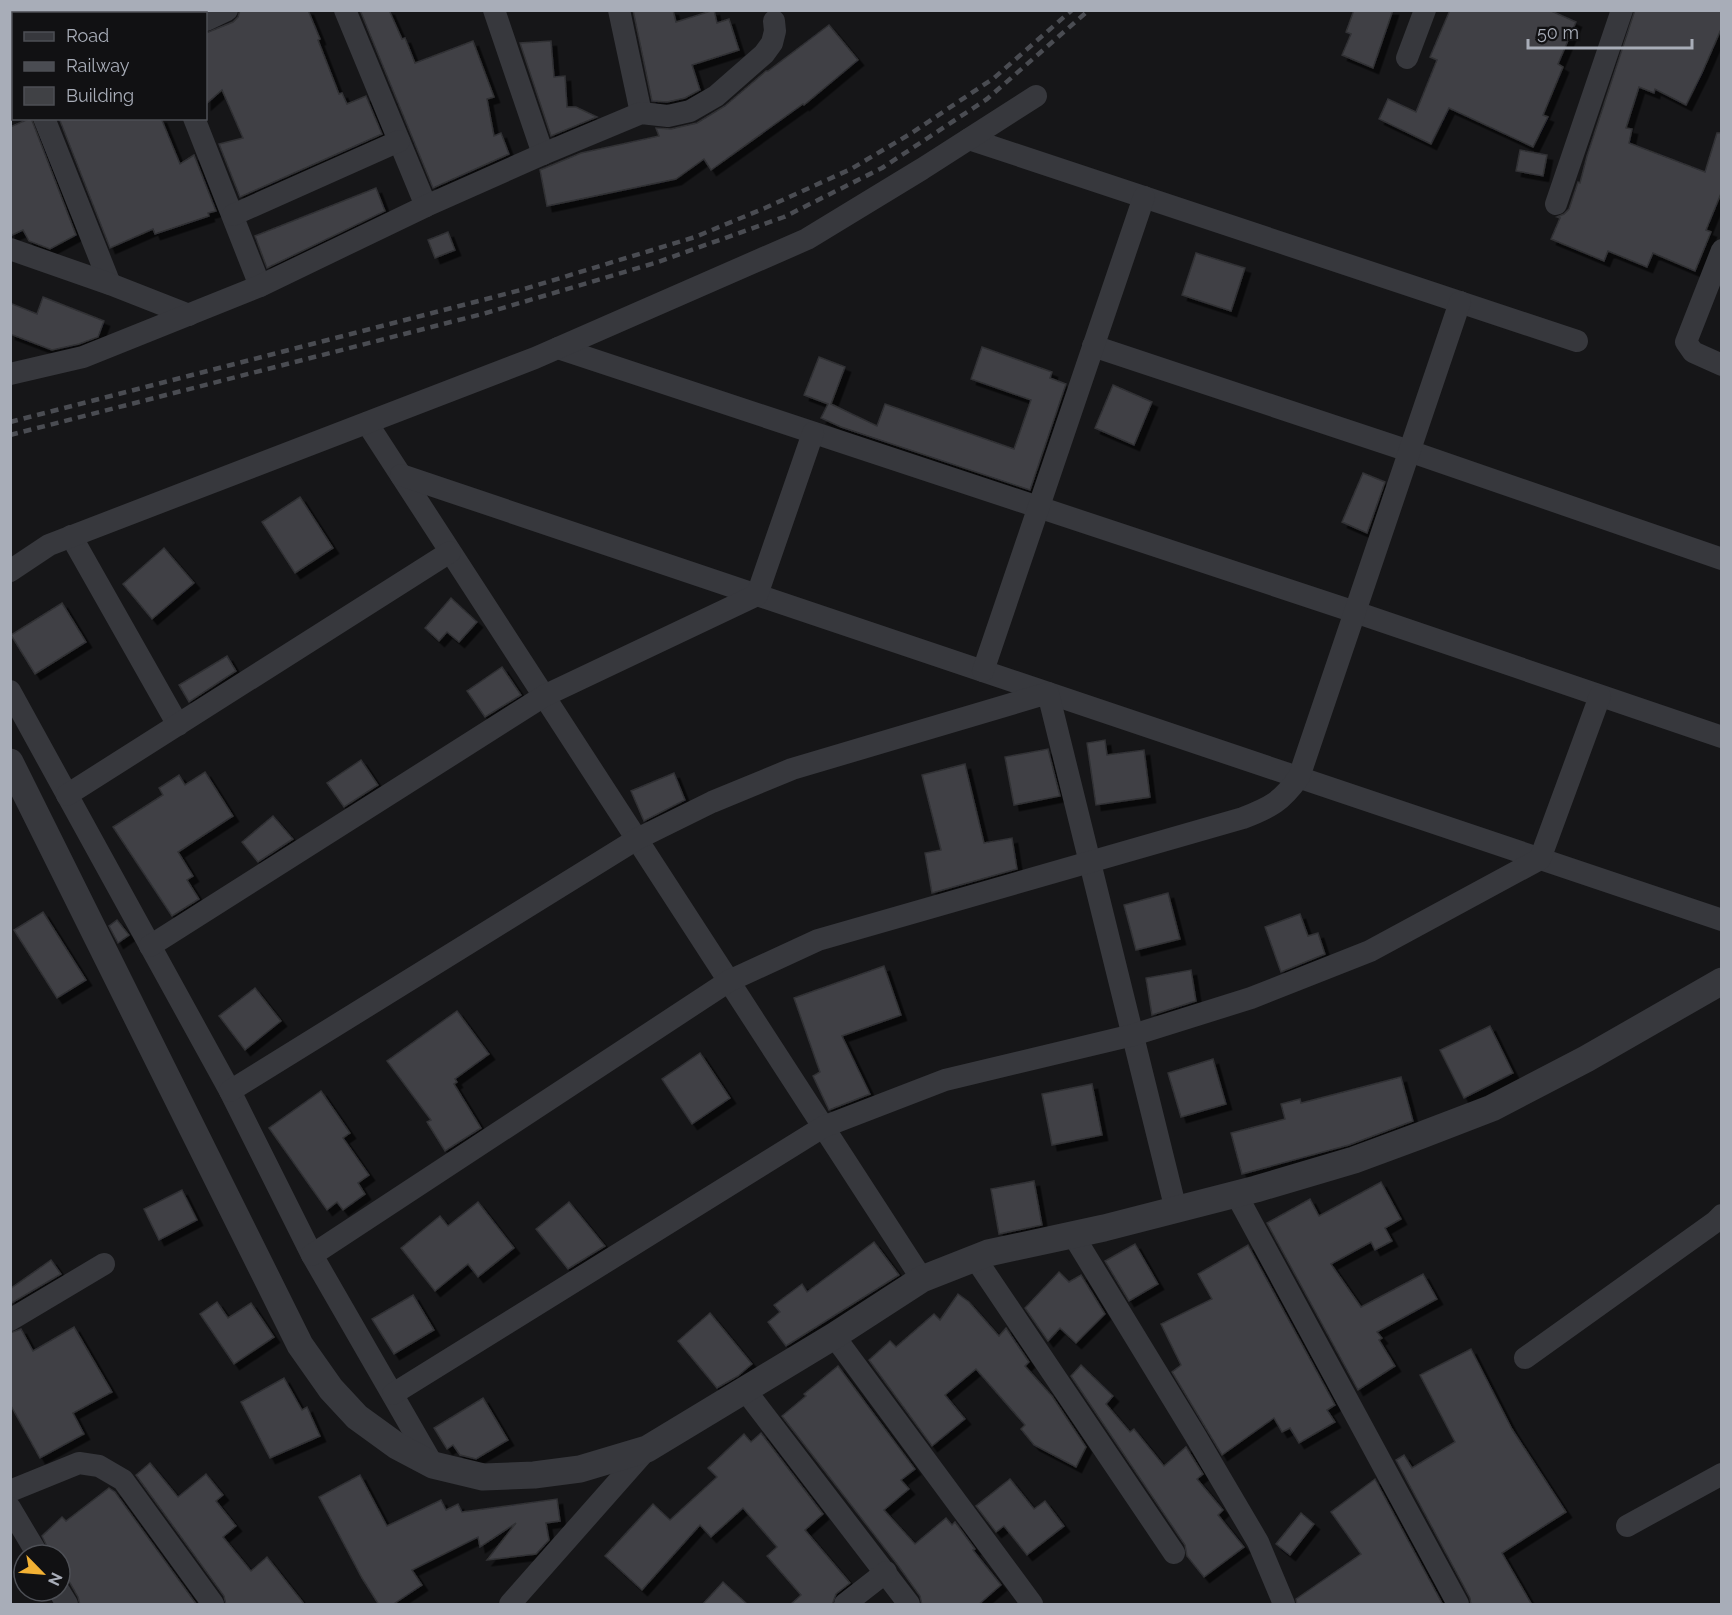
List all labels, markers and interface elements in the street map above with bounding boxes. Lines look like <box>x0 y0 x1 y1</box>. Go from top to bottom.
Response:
legend <box>12 12 207 120</box>
scale bar <box>1528 12 1692 50</box>
text: 50 m <box>1537 22 1579 43</box>
text: Road <box>66 25 109 46</box>
text: Railway <box>66 55 130 76</box>
text: Building <box>66 85 134 106</box>
north arrow <box>12 1543 72 1603</box>
text: N <box>44 1570 66 1589</box>

